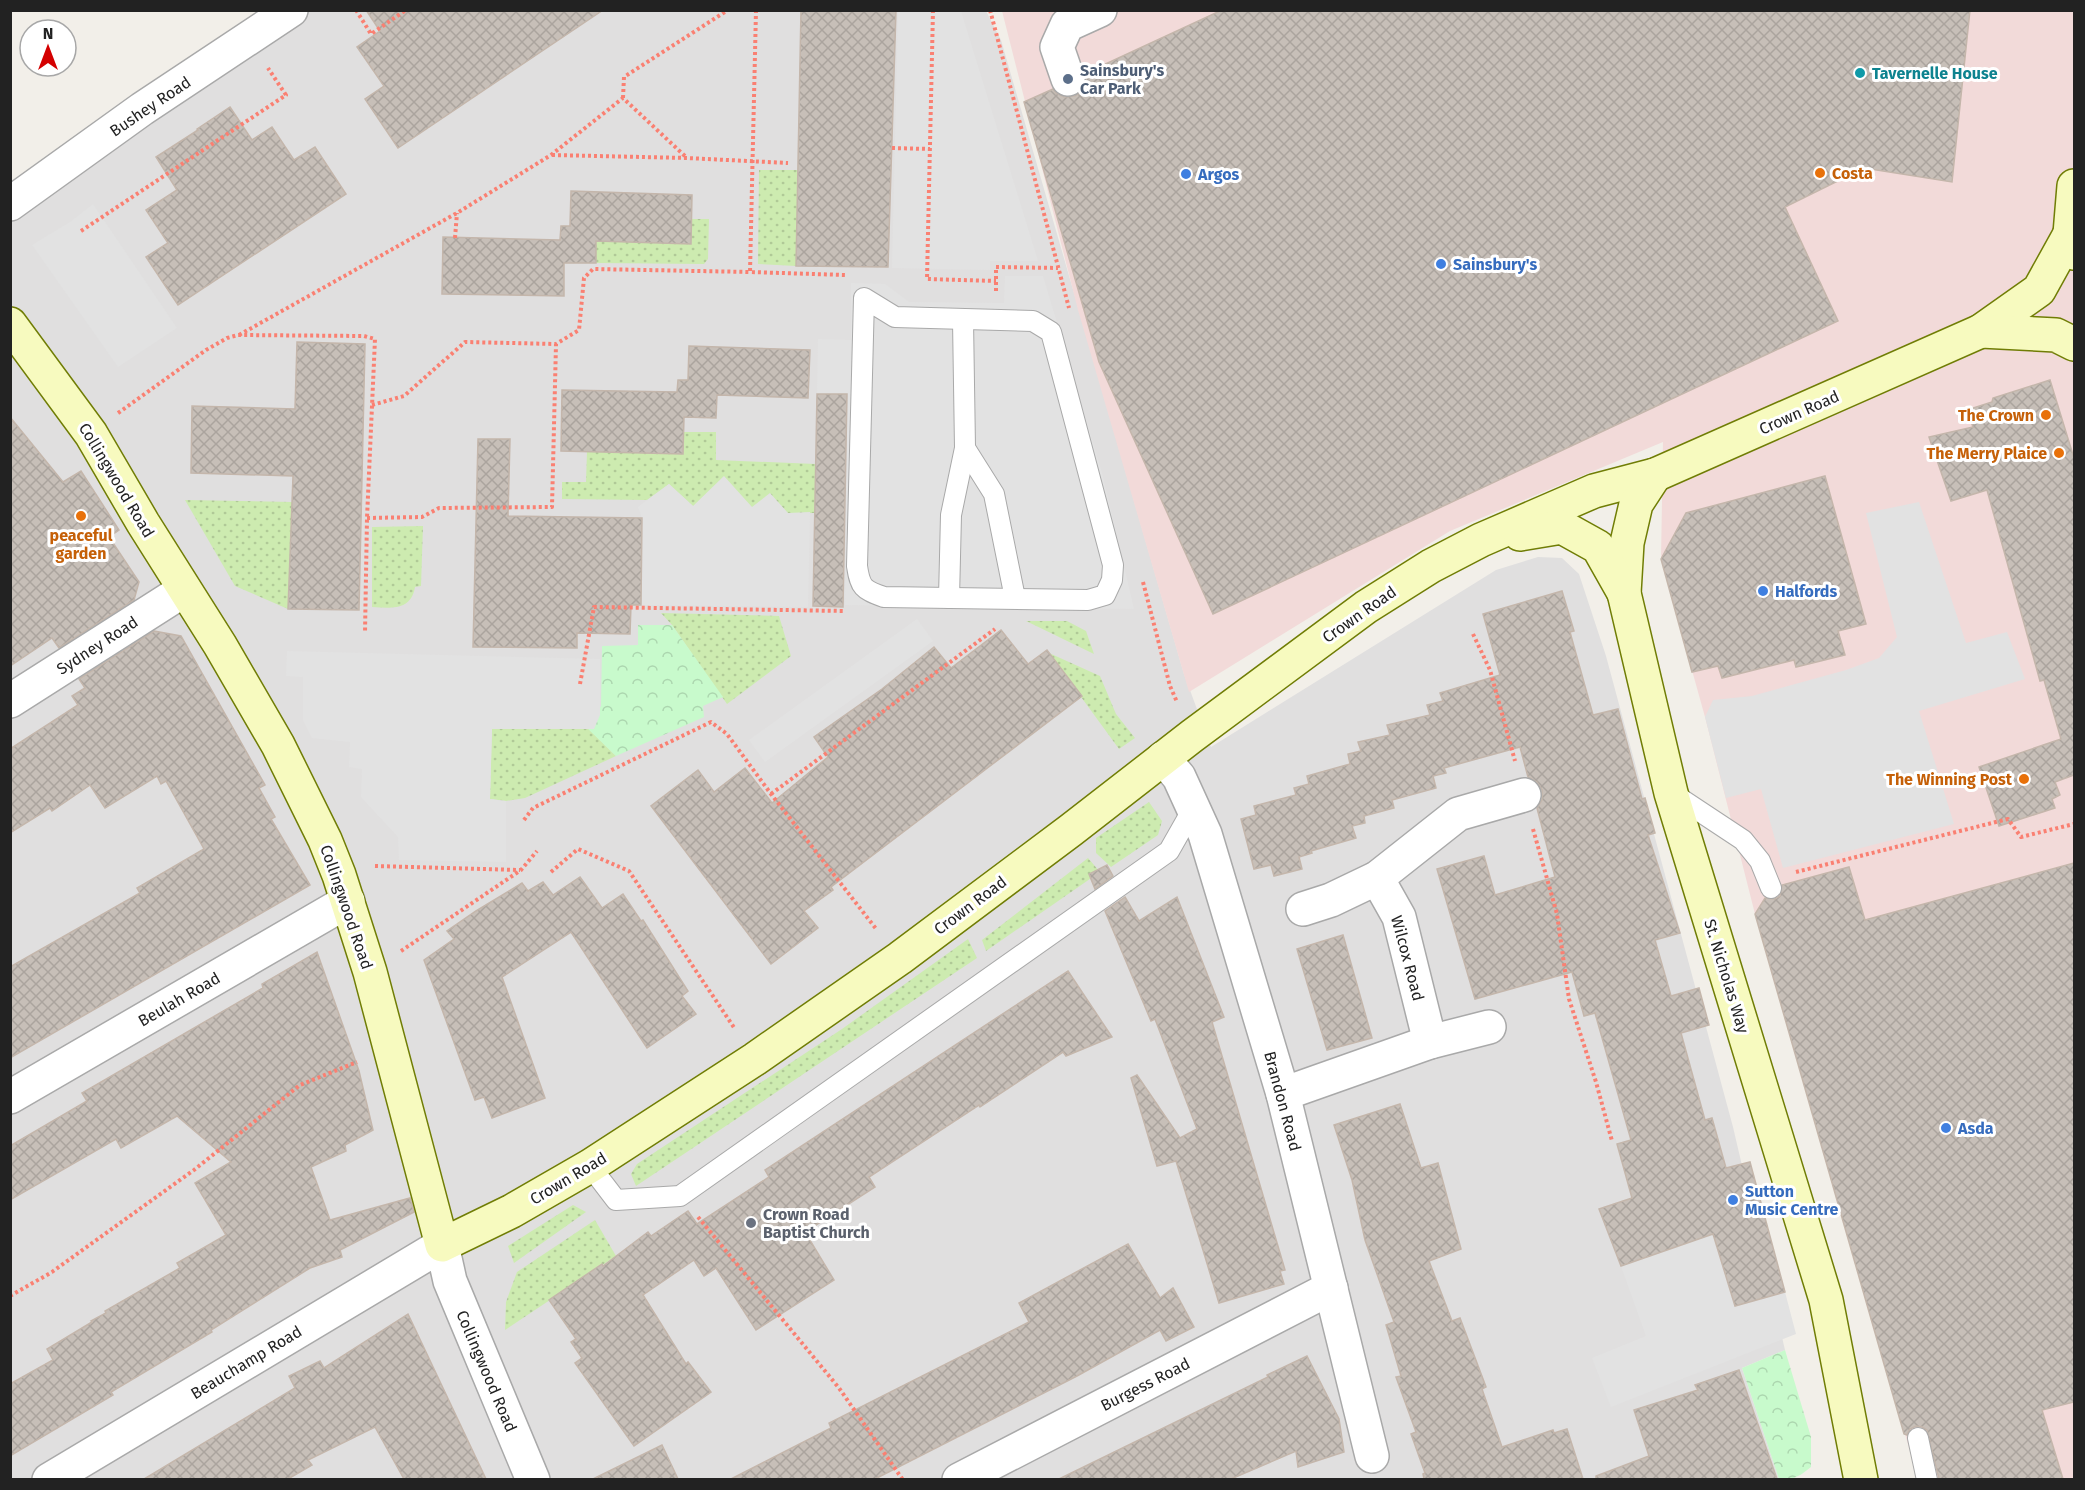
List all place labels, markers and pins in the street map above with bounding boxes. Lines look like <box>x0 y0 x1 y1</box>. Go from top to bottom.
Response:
place label: Sainsbury's Car Park <box>1080 61 1164 98</box>
place label: Tavernelle House <box>1872 64 1998 83</box>
marker: Tavernelle House <box>1853 66 1867 80</box>
marker: Sainsbury's Car Park <box>1061 72 1075 86</box>
place label: Costa <box>1832 164 1873 183</box>
place label: Argos <box>1197 165 1239 184</box>
marker: Costa <box>1813 166 1827 180</box>
marker: Argos <box>1179 167 1193 181</box>
place label: Sainsbury's <box>1453 255 1537 274</box>
marker: Sainsbury's <box>1434 257 1448 271</box>
place label: The Crown <box>1958 406 2034 425</box>
marker: The Crown <box>2039 408 2053 422</box>
place label: The Merry Plaice <box>1927 444 2047 463</box>
marker: The Merry Plaice <box>2052 446 2066 460</box>
marker: peaceful garden <box>74 509 88 523</box>
place label: peaceful garden <box>50 526 113 563</box>
place label: Halfords <box>1775 582 1837 601</box>
marker: Halfords <box>1756 584 1770 598</box>
place label: The Winning Post <box>1886 770 2013 789</box>
marker: The Winning Post <box>2017 772 2031 786</box>
place label: Asda <box>1957 1119 1994 1138</box>
marker: Asda <box>1939 1121 1953 1135</box>
place label: Sutton Music Centre <box>1745 1182 1838 1219</box>
marker: Sutton Music Centre <box>1726 1193 1740 1207</box>
place label: Crown Road Baptist Church <box>763 1205 870 1242</box>
marker: Crown Road Baptist Church <box>744 1216 758 1230</box>

